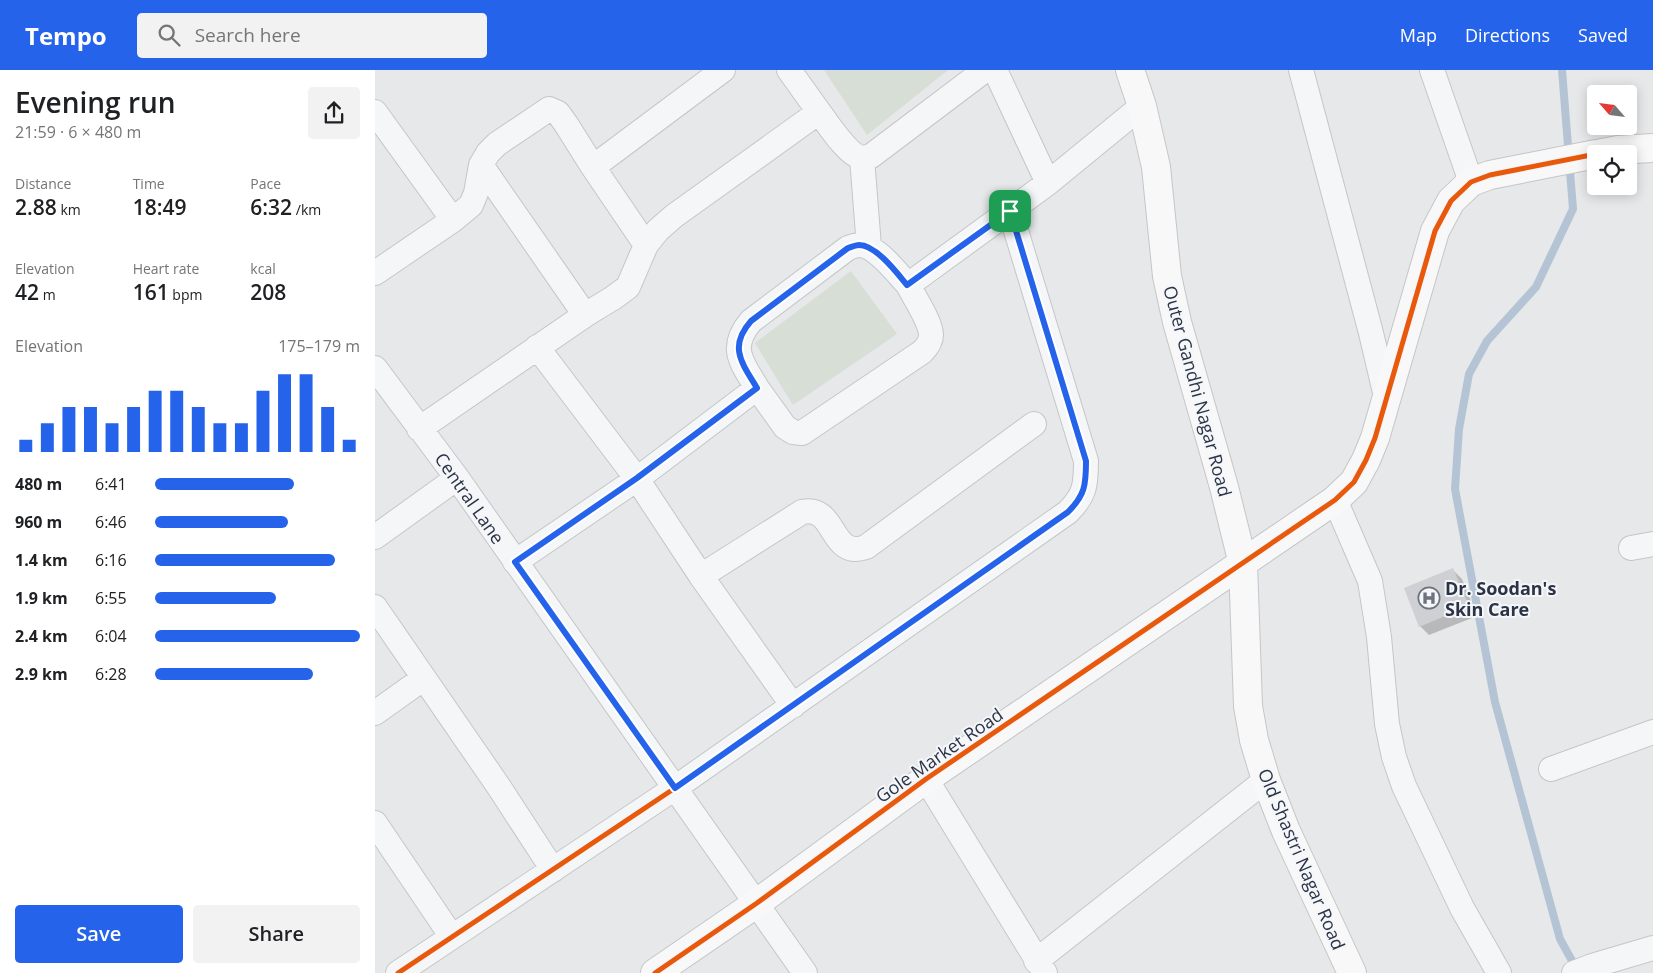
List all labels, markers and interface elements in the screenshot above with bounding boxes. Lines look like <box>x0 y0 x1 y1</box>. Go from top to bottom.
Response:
search box <box>137 13 487 58</box>
text: Tempo <box>25 19 107 52</box>
icon: search <box>155 21 183 49</box>
text: Search here <box>195 22 301 48</box>
text: Map <box>1400 23 1437 47</box>
text: Directions <box>1465 23 1550 47</box>
text: Saved <box>1578 23 1628 47</box>
text: Evening run <box>15 83 176 121</box>
north arrow <box>1587 85 1637 135</box>
map controls <box>1587 85 1637 195</box>
button: share <box>308 87 360 139</box>
text: 21:59 · 6 × 480 m <box>15 121 141 143</box>
button: locate <box>1587 145 1637 195</box>
text: Distance <box>15 174 71 193</box>
text: Time <box>133 174 165 193</box>
text: Pace <box>250 174 281 193</box>
pin <box>989 190 1031 232</box>
text: 2.88 <box>15 193 57 221</box>
text: 18:49 <box>133 193 186 221</box>
text: 6:32 <box>250 193 292 221</box>
icon: arrive <box>996 197 1024 225</box>
text: km <box>57 200 81 219</box>
text: /km <box>292 200 321 219</box>
text: Elevation <box>15 259 74 278</box>
text: Heart rate <box>133 259 199 278</box>
text: kcal <box>250 259 276 278</box>
text: 42 <box>15 278 39 306</box>
text: 161 <box>133 278 169 306</box>
text: 208 <box>250 278 286 306</box>
street label: Outer Gandhi Nagar Road <box>1158 283 1238 499</box>
text: m <box>39 285 56 304</box>
text: bpm <box>169 285 202 304</box>
text: Elevation <box>15 335 83 357</box>
text: 175–179 m <box>278 335 360 357</box>
street label: Central Lane <box>430 448 510 548</box>
text: 480 m <box>15 473 62 495</box>
text: 6:41 <box>95 473 127 495</box>
text: 960 m <box>15 511 62 533</box>
text: 6:46 <box>95 511 127 533</box>
text: 1.4 km <box>15 549 68 571</box>
text: 6:16 <box>95 549 127 571</box>
place label: Dr. Soodan's Skin Care <box>1445 576 1556 621</box>
hospital icon: Dr. Soodan's Skin Care <box>1417 586 1441 610</box>
text: 1.9 km <box>15 587 68 609</box>
text: 6:55 <box>95 587 127 609</box>
text: 2.4 km <box>15 625 68 647</box>
text: 6:04 <box>95 625 127 647</box>
text: 2.9 km <box>15 663 68 685</box>
text: 6:28 <box>95 663 127 685</box>
street label: Gole Market Road <box>871 702 1007 808</box>
street label: Old Shastri Nagar Road <box>1253 765 1351 953</box>
button: Save <box>15 905 183 963</box>
button: Share <box>193 905 360 963</box>

